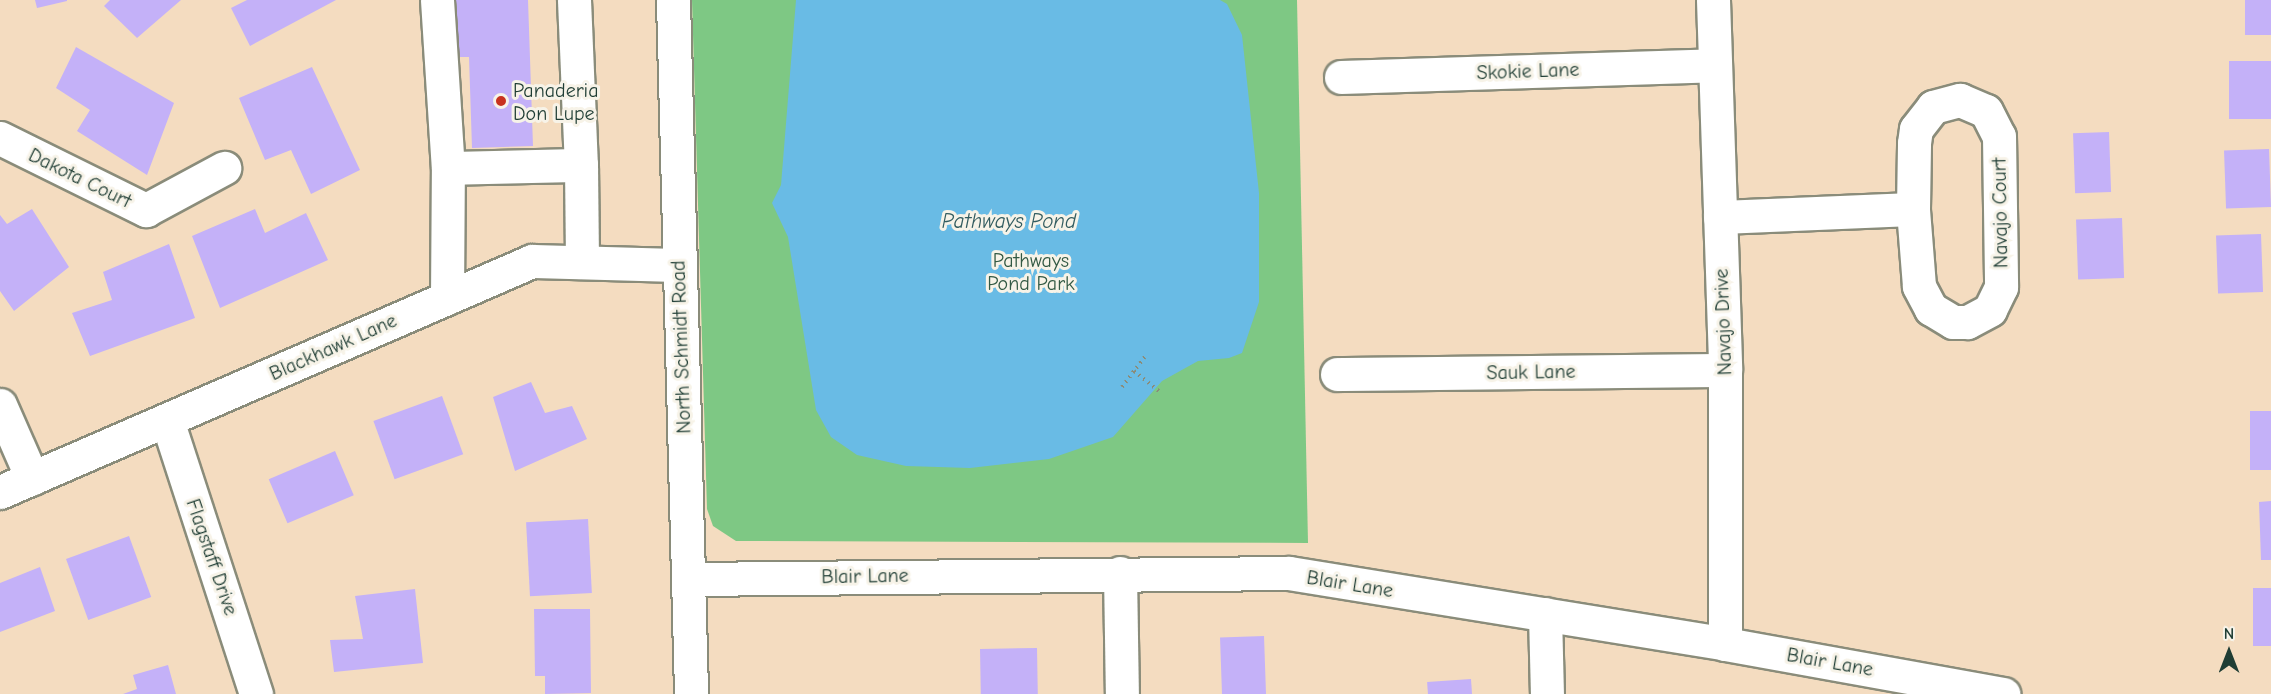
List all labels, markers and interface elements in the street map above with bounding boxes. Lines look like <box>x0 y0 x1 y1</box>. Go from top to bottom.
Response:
street label: Skokie Lane <box>1476 57 1580 85</box>
place label: Panaderia Don Lupe <box>513 78 598 125</box>
marker: Panaderia Don Lupe <box>494 94 508 108</box>
street label: Dakota Court <box>25 143 135 213</box>
street label: Navajo Court <box>1987 158 2013 268</box>
water label: Pathways Pond <box>942 208 1076 234</box>
park label: Pathways Pond Park <box>987 248 1075 295</box>
street label: North Schmidt Road <box>666 260 696 434</box>
street label: Navajo Drive <box>1709 268 1737 376</box>
street label: Blackhawk Lane <box>266 308 400 386</box>
street label: Sauk Lane <box>1486 359 1576 385</box>
street label: Flagstaff Drive <box>181 496 243 618</box>
street label: Blair Lane <box>821 563 909 589</box>
street label: Blair Lane <box>1305 565 1395 603</box>
north arrow <box>2199 622 2259 682</box>
text: N <box>2224 625 2234 643</box>
street label: Blair Lane <box>1785 643 1875 681</box>

